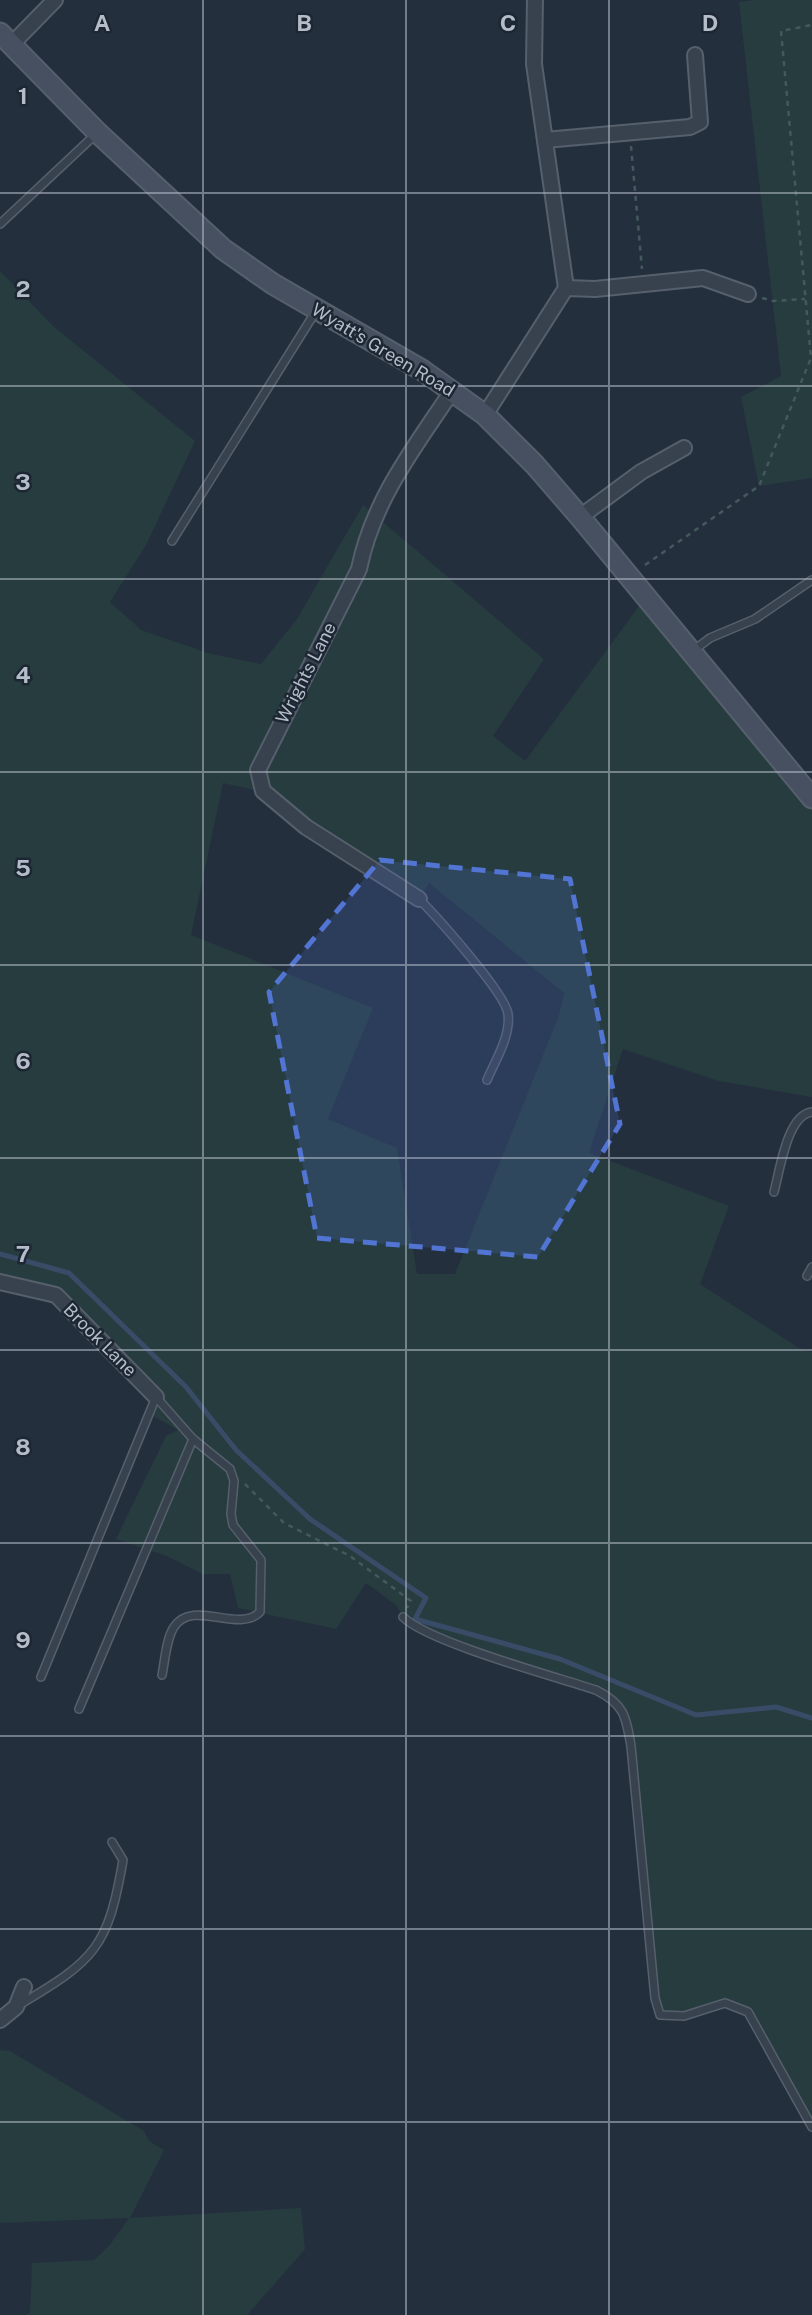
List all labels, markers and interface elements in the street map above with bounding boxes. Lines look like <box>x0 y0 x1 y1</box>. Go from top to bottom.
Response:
text: A <box>94 9 111 36</box>
text: B <box>296 9 312 36</box>
text: C <box>500 9 516 36</box>
text: D <box>702 9 718 36</box>
text: 1 <box>18 82 28 109</box>
text: 2 <box>16 275 30 302</box>
street label: Wyatt's Green Road <box>308 299 459 401</box>
text: 3 <box>15 468 31 495</box>
street label: Wrights Lane <box>271 619 340 727</box>
text: 4 <box>15 661 31 688</box>
text: 5 <box>15 854 31 881</box>
text: 6 <box>15 1047 31 1074</box>
text: 7 <box>16 1240 30 1267</box>
street label: Brook Lane <box>60 1299 141 1380</box>
text: 8 <box>15 1433 31 1460</box>
text: 9 <box>15 1626 31 1653</box>

